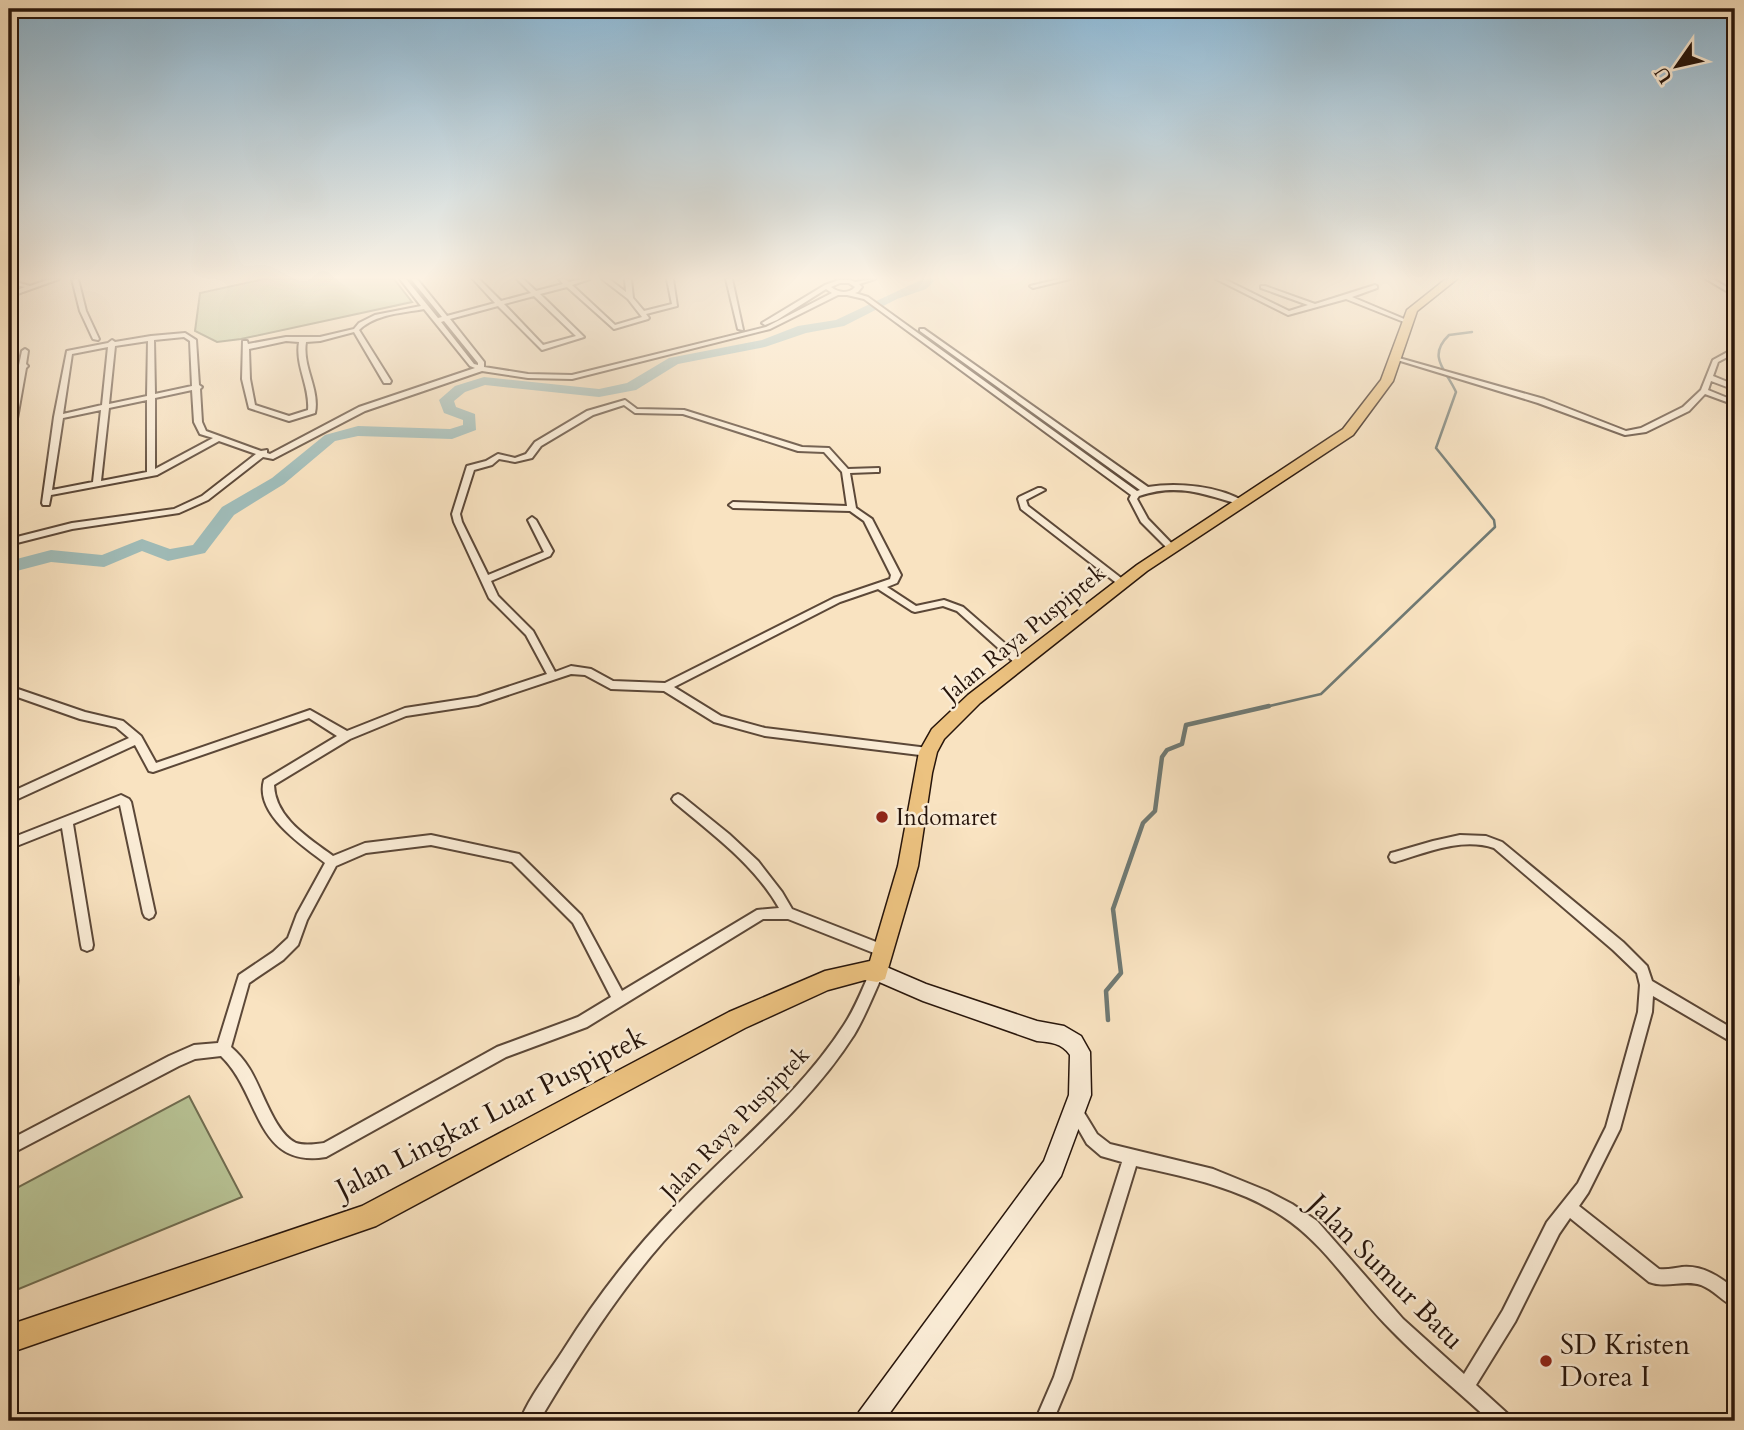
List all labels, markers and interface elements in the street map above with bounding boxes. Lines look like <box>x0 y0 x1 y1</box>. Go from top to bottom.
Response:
north arrow <box>1642 32 1712 102</box>
text: U <box>1648 61 1679 89</box>
street label: Jalan Raya Puspiptek <box>934 557 1113 710</box>
place label: Indomaret <box>896 802 997 833</box>
marker: Indomaret <box>874 809 890 825</box>
street label: Jalan Lingkar Luar Puspiptek <box>326 1018 653 1210</box>
street label: Jalan Raya Puspiptek <box>652 1039 817 1209</box>
street label: Jalan Sumur Batu <box>1297 1183 1472 1358</box>
place label: SD Kristen Dorea I <box>1560 1326 1690 1396</box>
marker: SD Kristen Dorea I <box>1538 1353 1554 1369</box>

